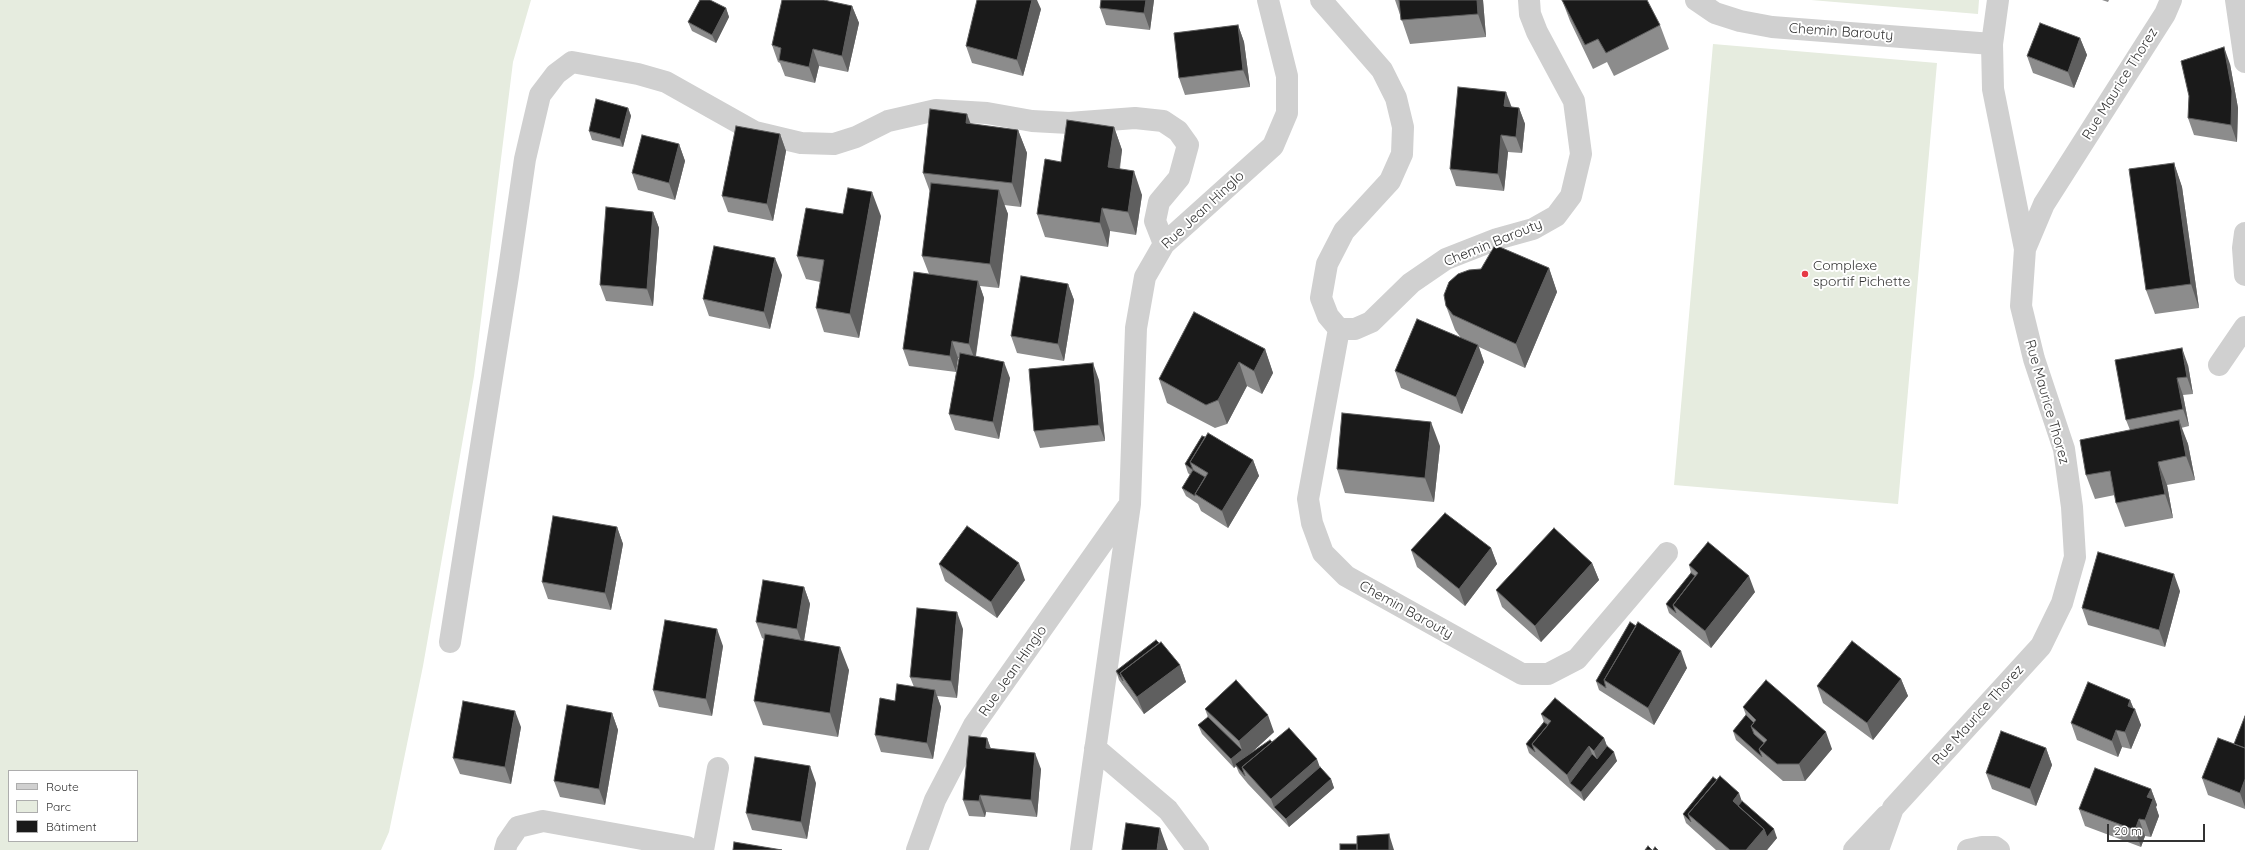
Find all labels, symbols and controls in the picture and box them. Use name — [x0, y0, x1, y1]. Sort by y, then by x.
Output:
street label: Chemin Barouty — [1788, 20, 1894, 44]
street label: Rue Maurice Thorez — [2079, 25, 2161, 143]
street label: Rue Jean Hinglo — [1158, 167, 1248, 253]
street label: Chemin Barouty — [1441, 216, 1545, 270]
place label: Complexe sportif Pichette — [1813, 258, 1910, 290]
marker: Complexe sportif Pichette — [1800, 269, 1810, 279]
street label: Rue Maurice Thorez — [2021, 338, 2073, 466]
street label: Chemin Barouty — [1356, 577, 1456, 643]
street label: Rue Jean Hinglo — [976, 622, 1050, 720]
street label: Rue Maurice Thorez — [1929, 662, 2027, 768]
legend — [8, 770, 138, 842]
text: Route — [46, 779, 79, 794]
text: Parc — [46, 799, 71, 814]
scale bar — [2109, 816, 2207, 842]
text: Bâtiment — [46, 819, 96, 834]
text: 20 m — [2114, 823, 2142, 838]

